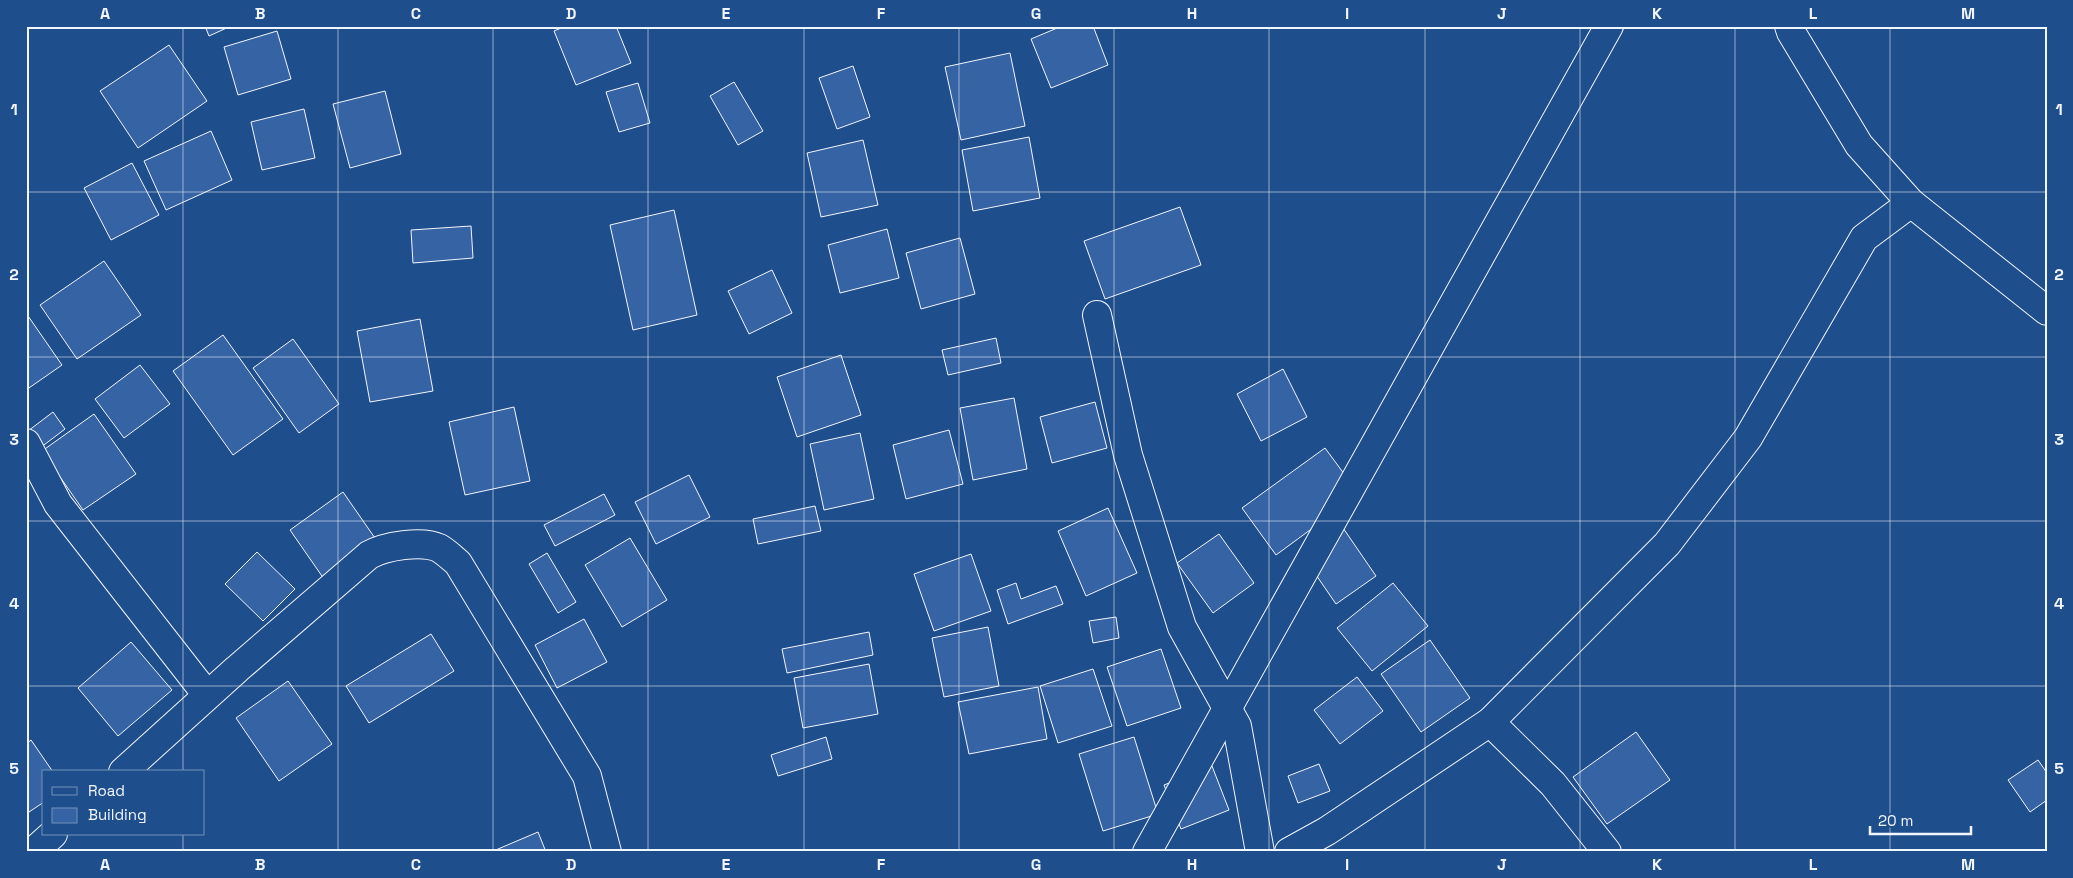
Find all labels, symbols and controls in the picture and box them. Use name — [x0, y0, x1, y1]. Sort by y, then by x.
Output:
text: A — [100, 3, 110, 24]
text: B — [255, 3, 265, 24]
text: C — [411, 3, 421, 24]
text: D — [566, 3, 576, 24]
text: E — [722, 3, 731, 24]
text: F — [877, 3, 886, 24]
text: G — [1031, 3, 1041, 24]
text: H — [1187, 3, 1197, 24]
text: I — [1345, 3, 1349, 24]
text: J — [1497, 3, 1507, 24]
text: K — [1652, 3, 1662, 24]
text: L — [1809, 3, 1818, 24]
text: M — [1961, 3, 1975, 24]
text: 1 — [10, 99, 18, 120]
text: 1 — [2055, 99, 2063, 120]
text: 2 — [9, 264, 19, 285]
text: 2 — [2054, 264, 2064, 285]
text: 3 — [9, 429, 19, 450]
text: 3 — [2054, 429, 2064, 450]
text: 4 — [9, 593, 19, 614]
text: 4 — [2054, 593, 2064, 614]
text: 5 — [9, 758, 19, 779]
text: 5 — [2054, 758, 2064, 779]
legend — [42, 770, 205, 836]
text: Road — [88, 781, 125, 800]
scale bar — [1870, 803, 1972, 835]
text: Building — [88, 805, 147, 824]
text: 20 m — [1878, 811, 1913, 830]
text: A — [100, 854, 110, 875]
text: B — [255, 854, 265, 875]
text: C — [411, 854, 421, 875]
text: D — [566, 854, 576, 875]
text: E — [722, 854, 731, 875]
text: F — [877, 854, 886, 875]
text: G — [1031, 854, 1041, 875]
text: H — [1187, 854, 1197, 875]
text: I — [1345, 854, 1349, 875]
text: J — [1497, 854, 1507, 875]
text: K — [1652, 854, 1662, 875]
text: L — [1809, 854, 1818, 875]
text: M — [1961, 854, 1975, 875]

